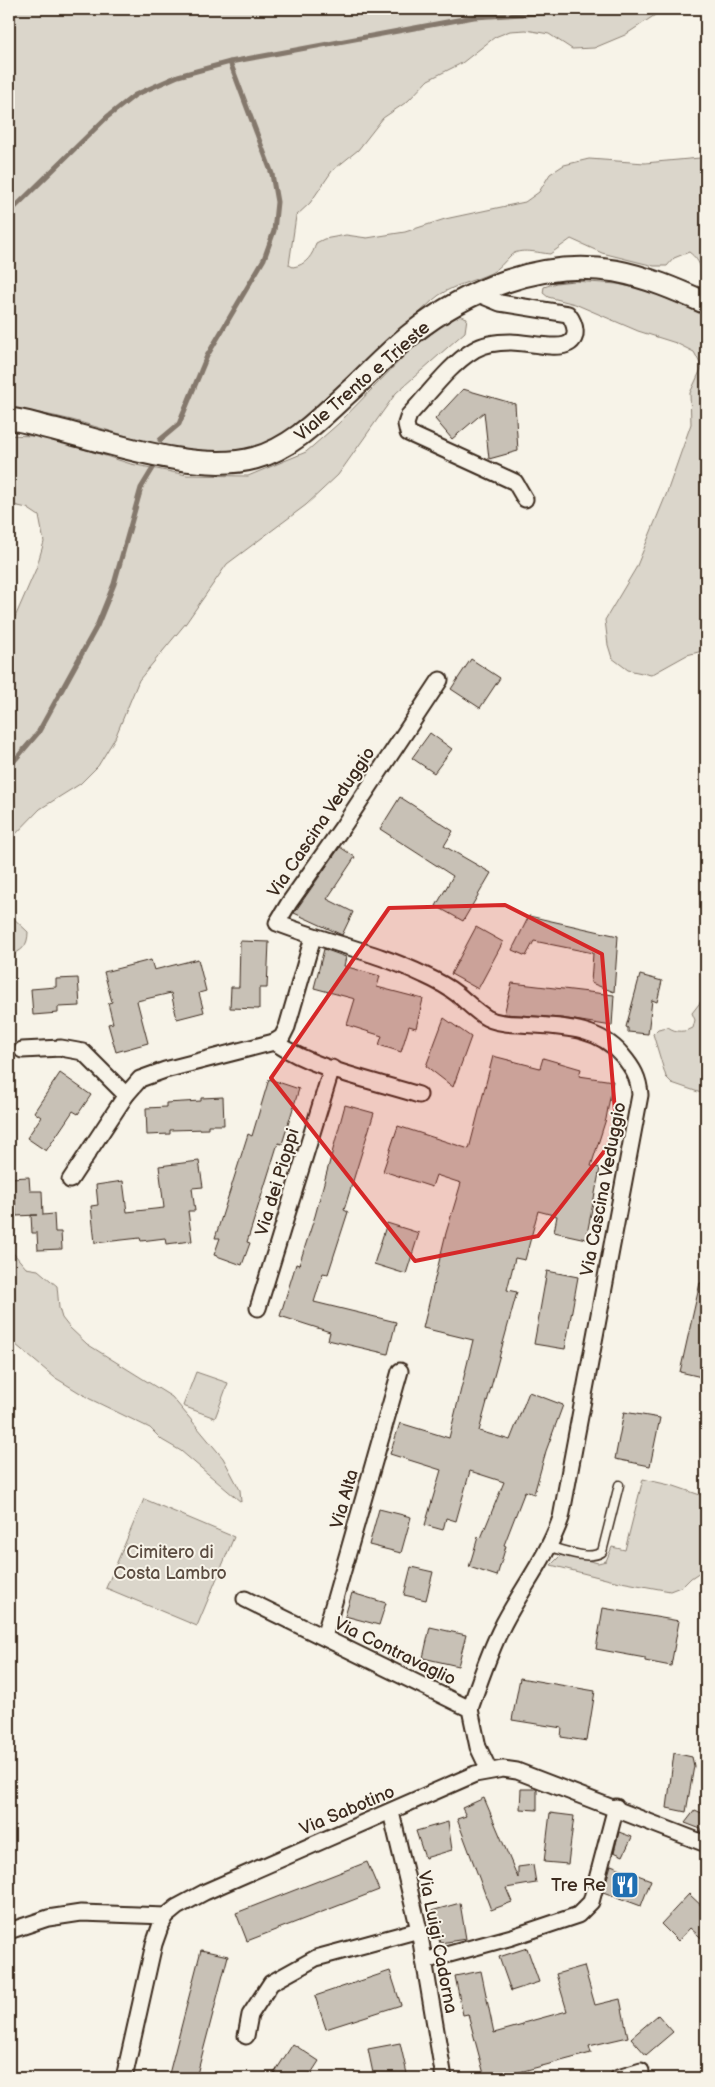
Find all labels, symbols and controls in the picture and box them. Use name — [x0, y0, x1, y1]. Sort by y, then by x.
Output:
street label: Viale Trento e Trieste — [290, 317, 434, 446]
street label: Via Cascina Veduggio — [263, 743, 380, 901]
street label: Via Cascina Veduggio — [576, 1100, 631, 1278]
street label: Via dei Pioppi — [251, 1126, 304, 1238]
street label: Via Alta — [326, 1467, 363, 1531]
park label: Cimitero di Costa Lambro — [113, 1542, 227, 1584]
street label: Via Contravaglio — [330, 1613, 459, 1690]
street label: Via Sabotino — [296, 1781, 398, 1840]
street label: Via Luigi Cadorna — [413, 1869, 462, 2015]
restaurant icon: Tre Re — [610, 1870, 640, 1900]
place label: Tre Re — [551, 1875, 606, 1896]

